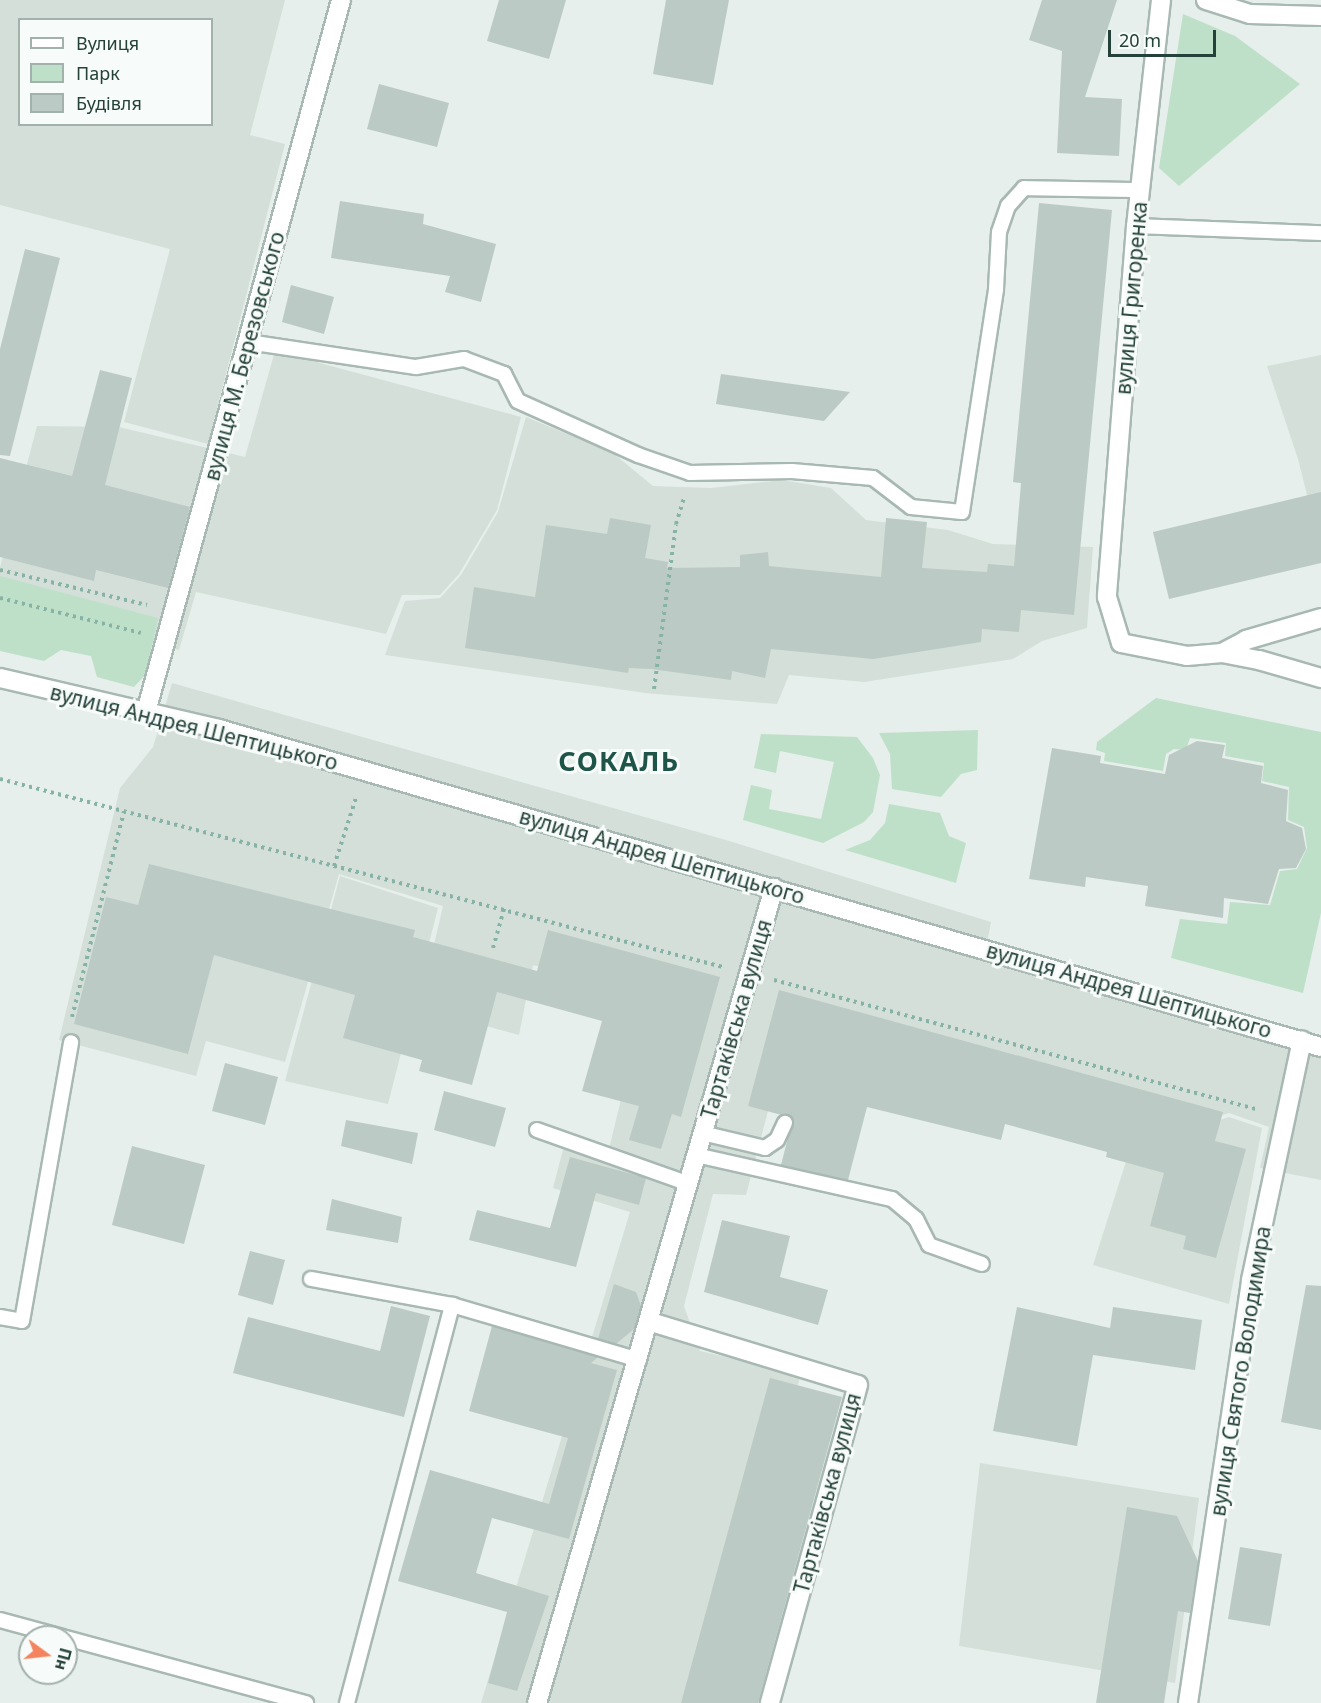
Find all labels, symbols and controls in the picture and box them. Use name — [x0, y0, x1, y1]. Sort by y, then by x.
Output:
legend — [18, 18, 213, 126]
scale bar — [1111, 18, 1219, 56]
text: 20 m — [1119, 28, 1161, 52]
text: Вулиця — [76, 31, 139, 55]
text: Парк — [76, 61, 120, 85]
text: Будівля — [76, 91, 142, 115]
street label: вулиця Григоренка — [1110, 200, 1152, 396]
street label: вулиця М. Березовського — [199, 229, 289, 483]
street label: вулиця Андрея Шептицького — [48, 679, 340, 775]
district label: СОКАЛЬ — [558, 745, 680, 777]
street label: вулиця Андрея Шептицького — [516, 803, 808, 909]
street label: Тартаківська вулиця — [695, 916, 777, 1122]
street label: вулиця Андрея Шептицького — [983, 937, 1275, 1043]
street label: вулиця Святого Володимира — [1205, 1224, 1275, 1518]
street label: Тартаківська вулиця — [788, 1390, 866, 1596]
north arrow — [18, 1625, 78, 1685]
text: Пн — [50, 1645, 77, 1673]

